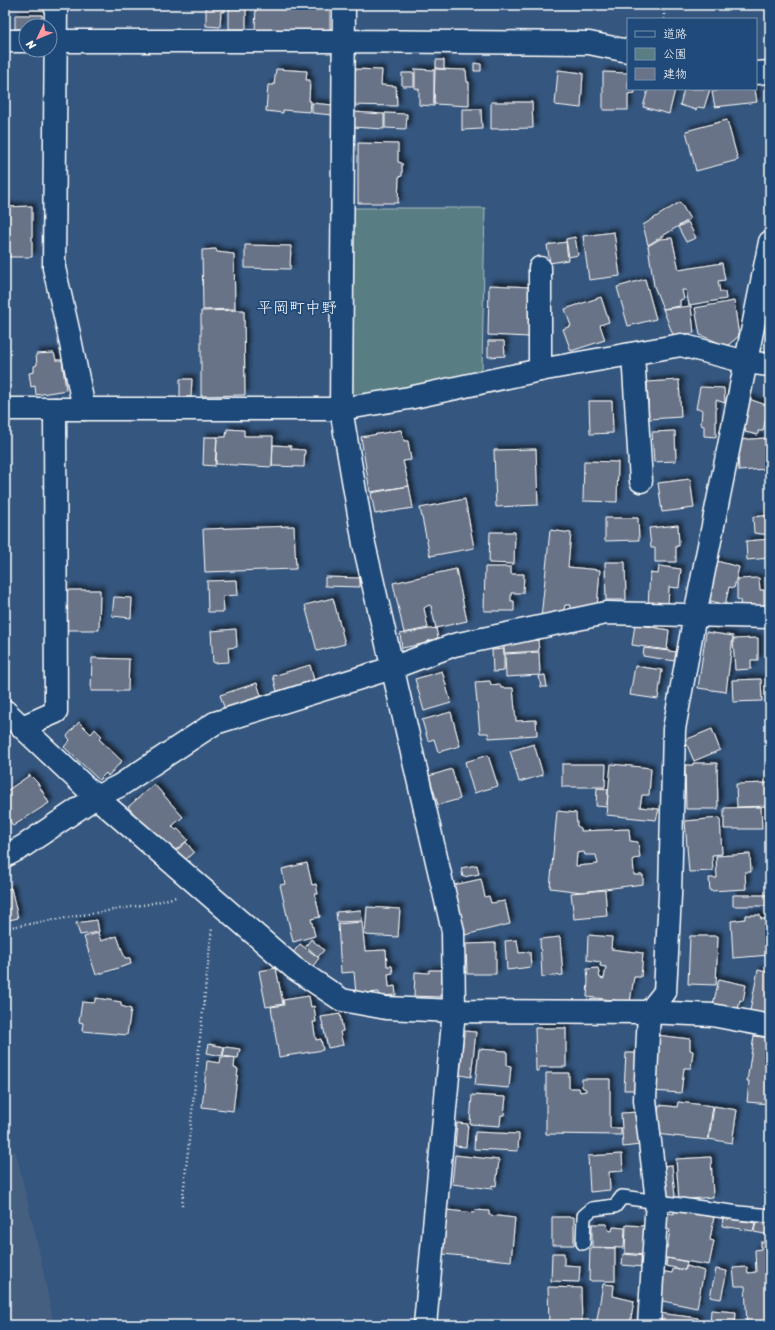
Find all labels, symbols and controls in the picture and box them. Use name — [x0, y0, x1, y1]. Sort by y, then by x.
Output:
north arrow — [18, 18, 58, 58]
legend — [627, 18, 757, 90]
text: 道路 — [663, 23, 687, 45]
text: N — [21, 35, 41, 55]
text: 公園 — [663, 43, 687, 65]
text: 建物 — [663, 63, 687, 85]
district label: 平岡町中野 — [257, 293, 337, 322]

